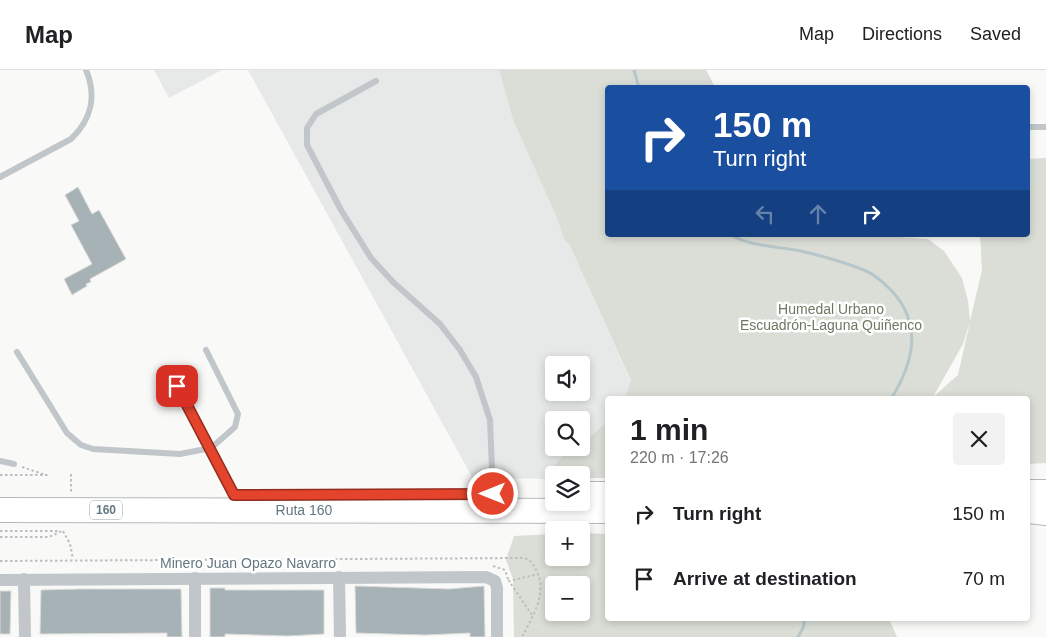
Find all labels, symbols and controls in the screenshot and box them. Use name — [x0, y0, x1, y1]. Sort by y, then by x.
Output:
text: Map — [25, 21, 73, 48]
text: Map — [799, 24, 834, 44]
text: Directions — [862, 24, 942, 44]
text: Saved — [970, 24, 1021, 44]
icon: right — [630, 105, 695, 170]
text: 150 m — [713, 105, 812, 144]
text: Turn right — [713, 146, 806, 171]
icon: left — [751, 200, 779, 228]
icon: ahead — [804, 200, 832, 228]
icon: right — [857, 200, 885, 228]
park label: Humedal Urbano Escuadrón-Laguna Quiñenco — [740, 301, 922, 333]
map controls — [545, 356, 590, 621]
button: sound — [545, 356, 590, 401]
pin — [156, 365, 198, 407]
icon: arrive — [163, 372, 191, 400]
button: search — [545, 411, 590, 456]
text: 1 min — [630, 413, 708, 446]
button: close — [953, 413, 1005, 465]
text: 220 m · 17:26 — [630, 449, 729, 466]
button: layers — [545, 466, 590, 511]
position arrow — [466, 467, 518, 519]
road number: 160 — [90, 500, 122, 520]
icon: right — [630, 500, 658, 528]
street label: Ruta 160 — [276, 502, 333, 518]
text: Turn right — [673, 503, 761, 524]
text: 150 m — [952, 503, 1005, 524]
button: + — [545, 521, 590, 566]
street label: Minero Juan Opazo Navarro — [160, 555, 336, 571]
icon: arrive — [630, 565, 658, 593]
text: Arrive at destination — [673, 568, 857, 589]
text: 70 m — [963, 568, 1005, 589]
button: − — [545, 576, 590, 621]

